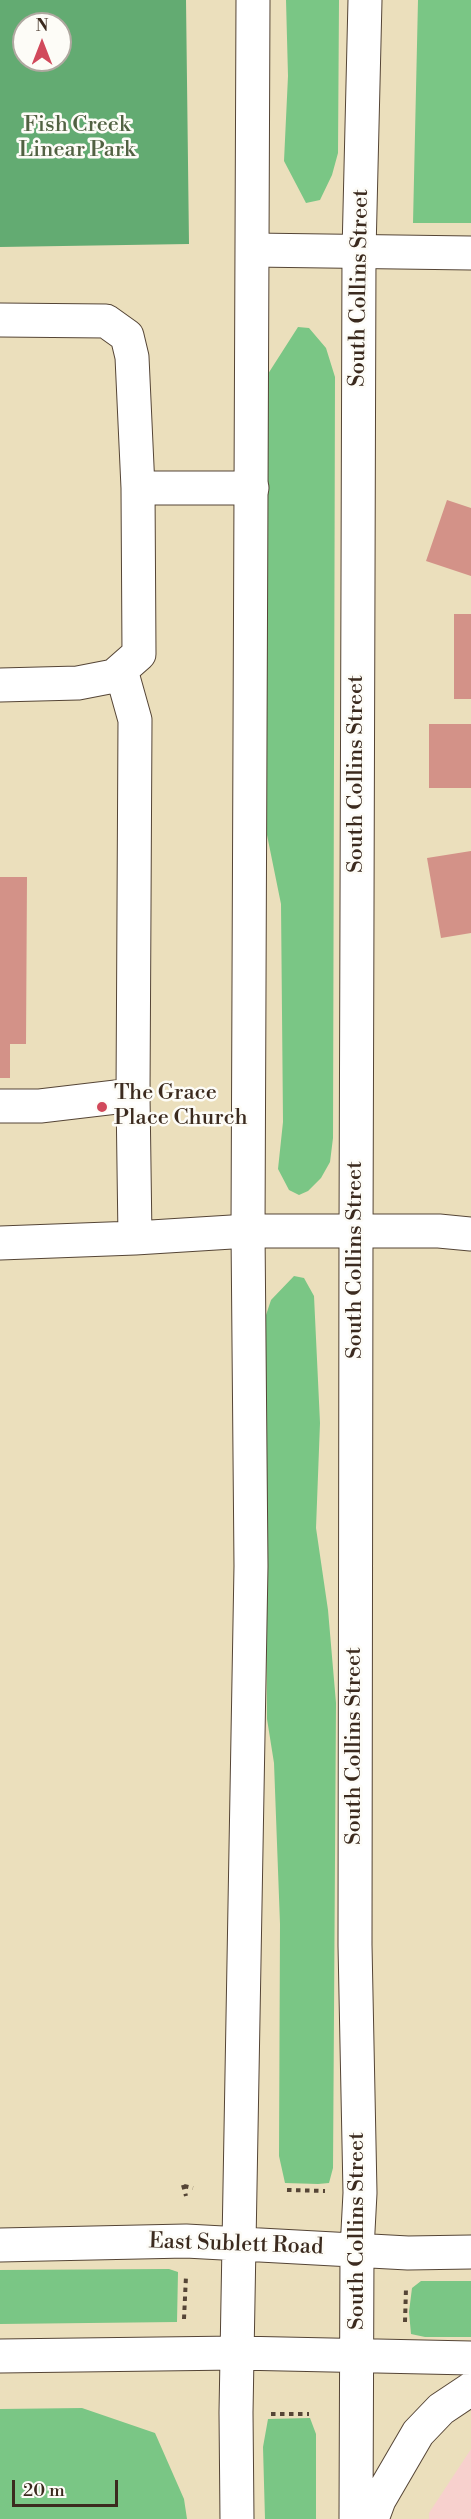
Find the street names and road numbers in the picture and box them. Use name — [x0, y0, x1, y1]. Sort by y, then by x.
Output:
street label: South Collins Street — [345, 189, 375, 387]
street label: South Collins Street — [344, 675, 370, 873]
street label: South Collins Street — [343, 1161, 369, 1359]
street label: South Collins Street — [342, 1647, 368, 1845]
street label: South Collins Street — [345, 2132, 371, 2330]
street label: East Sublett Road — [148, 2229, 324, 2261]

